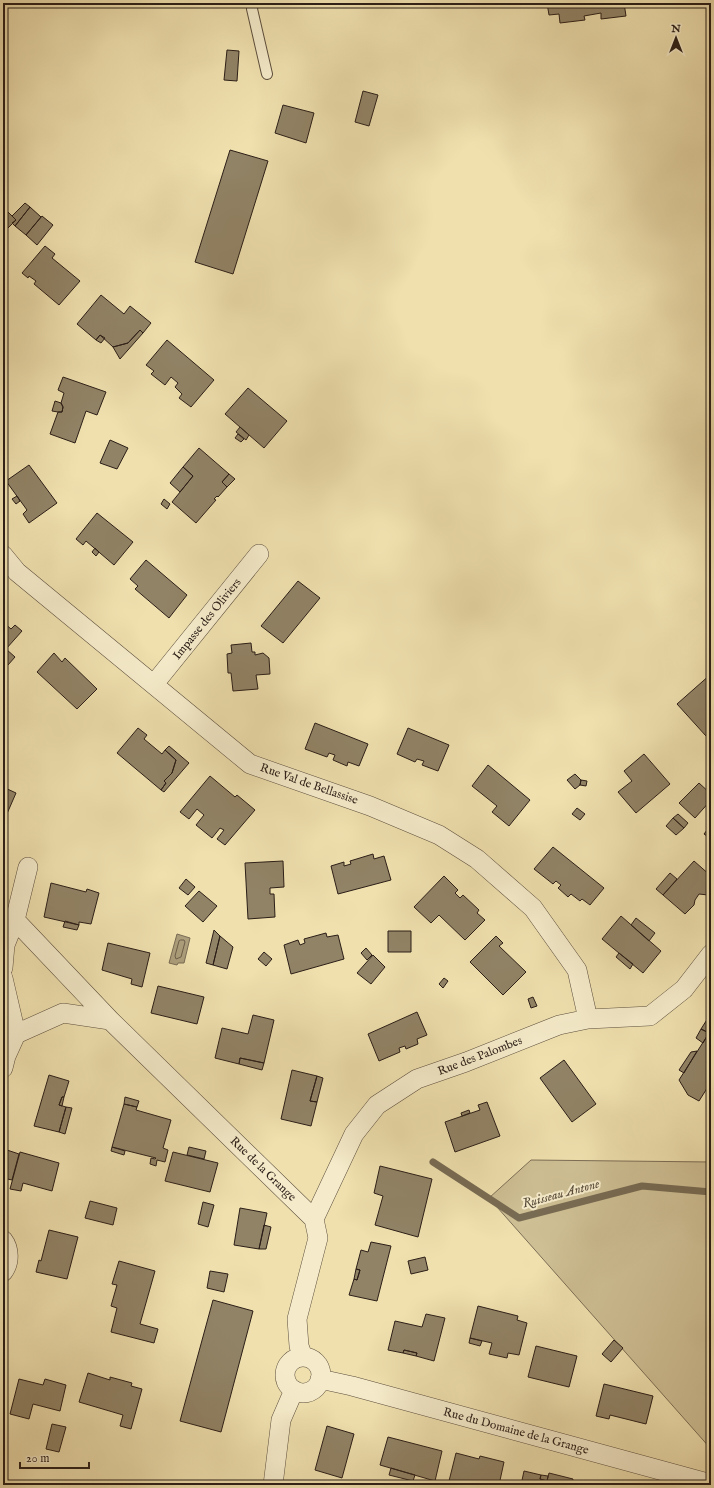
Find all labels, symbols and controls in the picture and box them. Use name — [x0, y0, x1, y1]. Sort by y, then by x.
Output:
north arrow — [656, 18, 696, 58]
text: N — [670, 22, 681, 36]
street label: Impasse des Oliviers — [170, 575, 245, 663]
street label: Rue Val de Bellassise — [258, 760, 360, 808]
street label: Rue des Palombes — [436, 1033, 524, 1079]
street label: Rue de la Grange — [227, 1134, 300, 1205]
water label: Ruisseau Antone — [521, 1175, 602, 1212]
street label: Rue du Domaine de la Grange — [442, 1404, 591, 1458]
scale bar — [20, 1444, 89, 1470]
text: 20 m — [26, 1451, 49, 1466]

